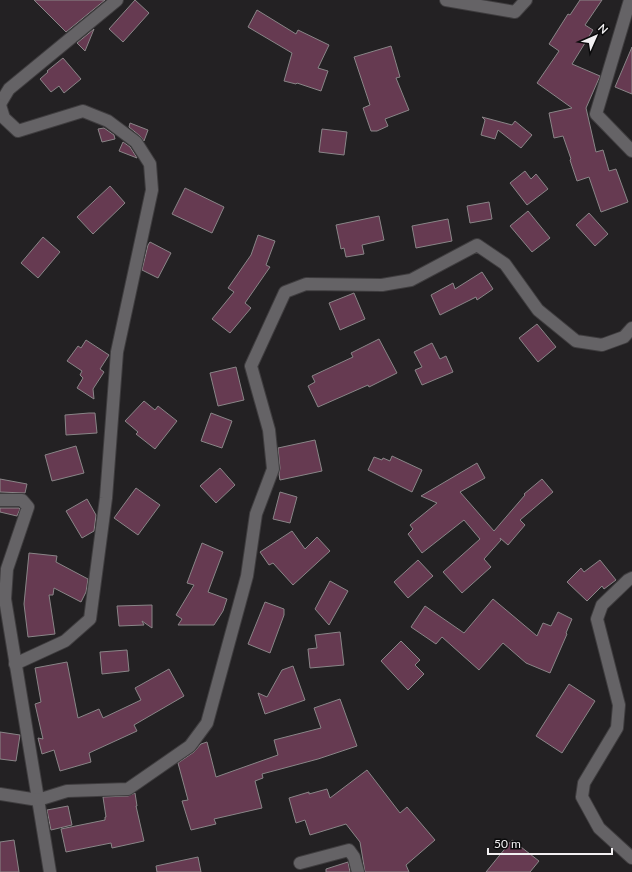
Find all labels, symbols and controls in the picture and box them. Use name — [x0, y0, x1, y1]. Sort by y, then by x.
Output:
north arrow — [576, 16, 616, 56]
text: N — [596, 21, 611, 36]
scale bar — [488, 830, 612, 856]
text: 50 m — [494, 836, 521, 851]

